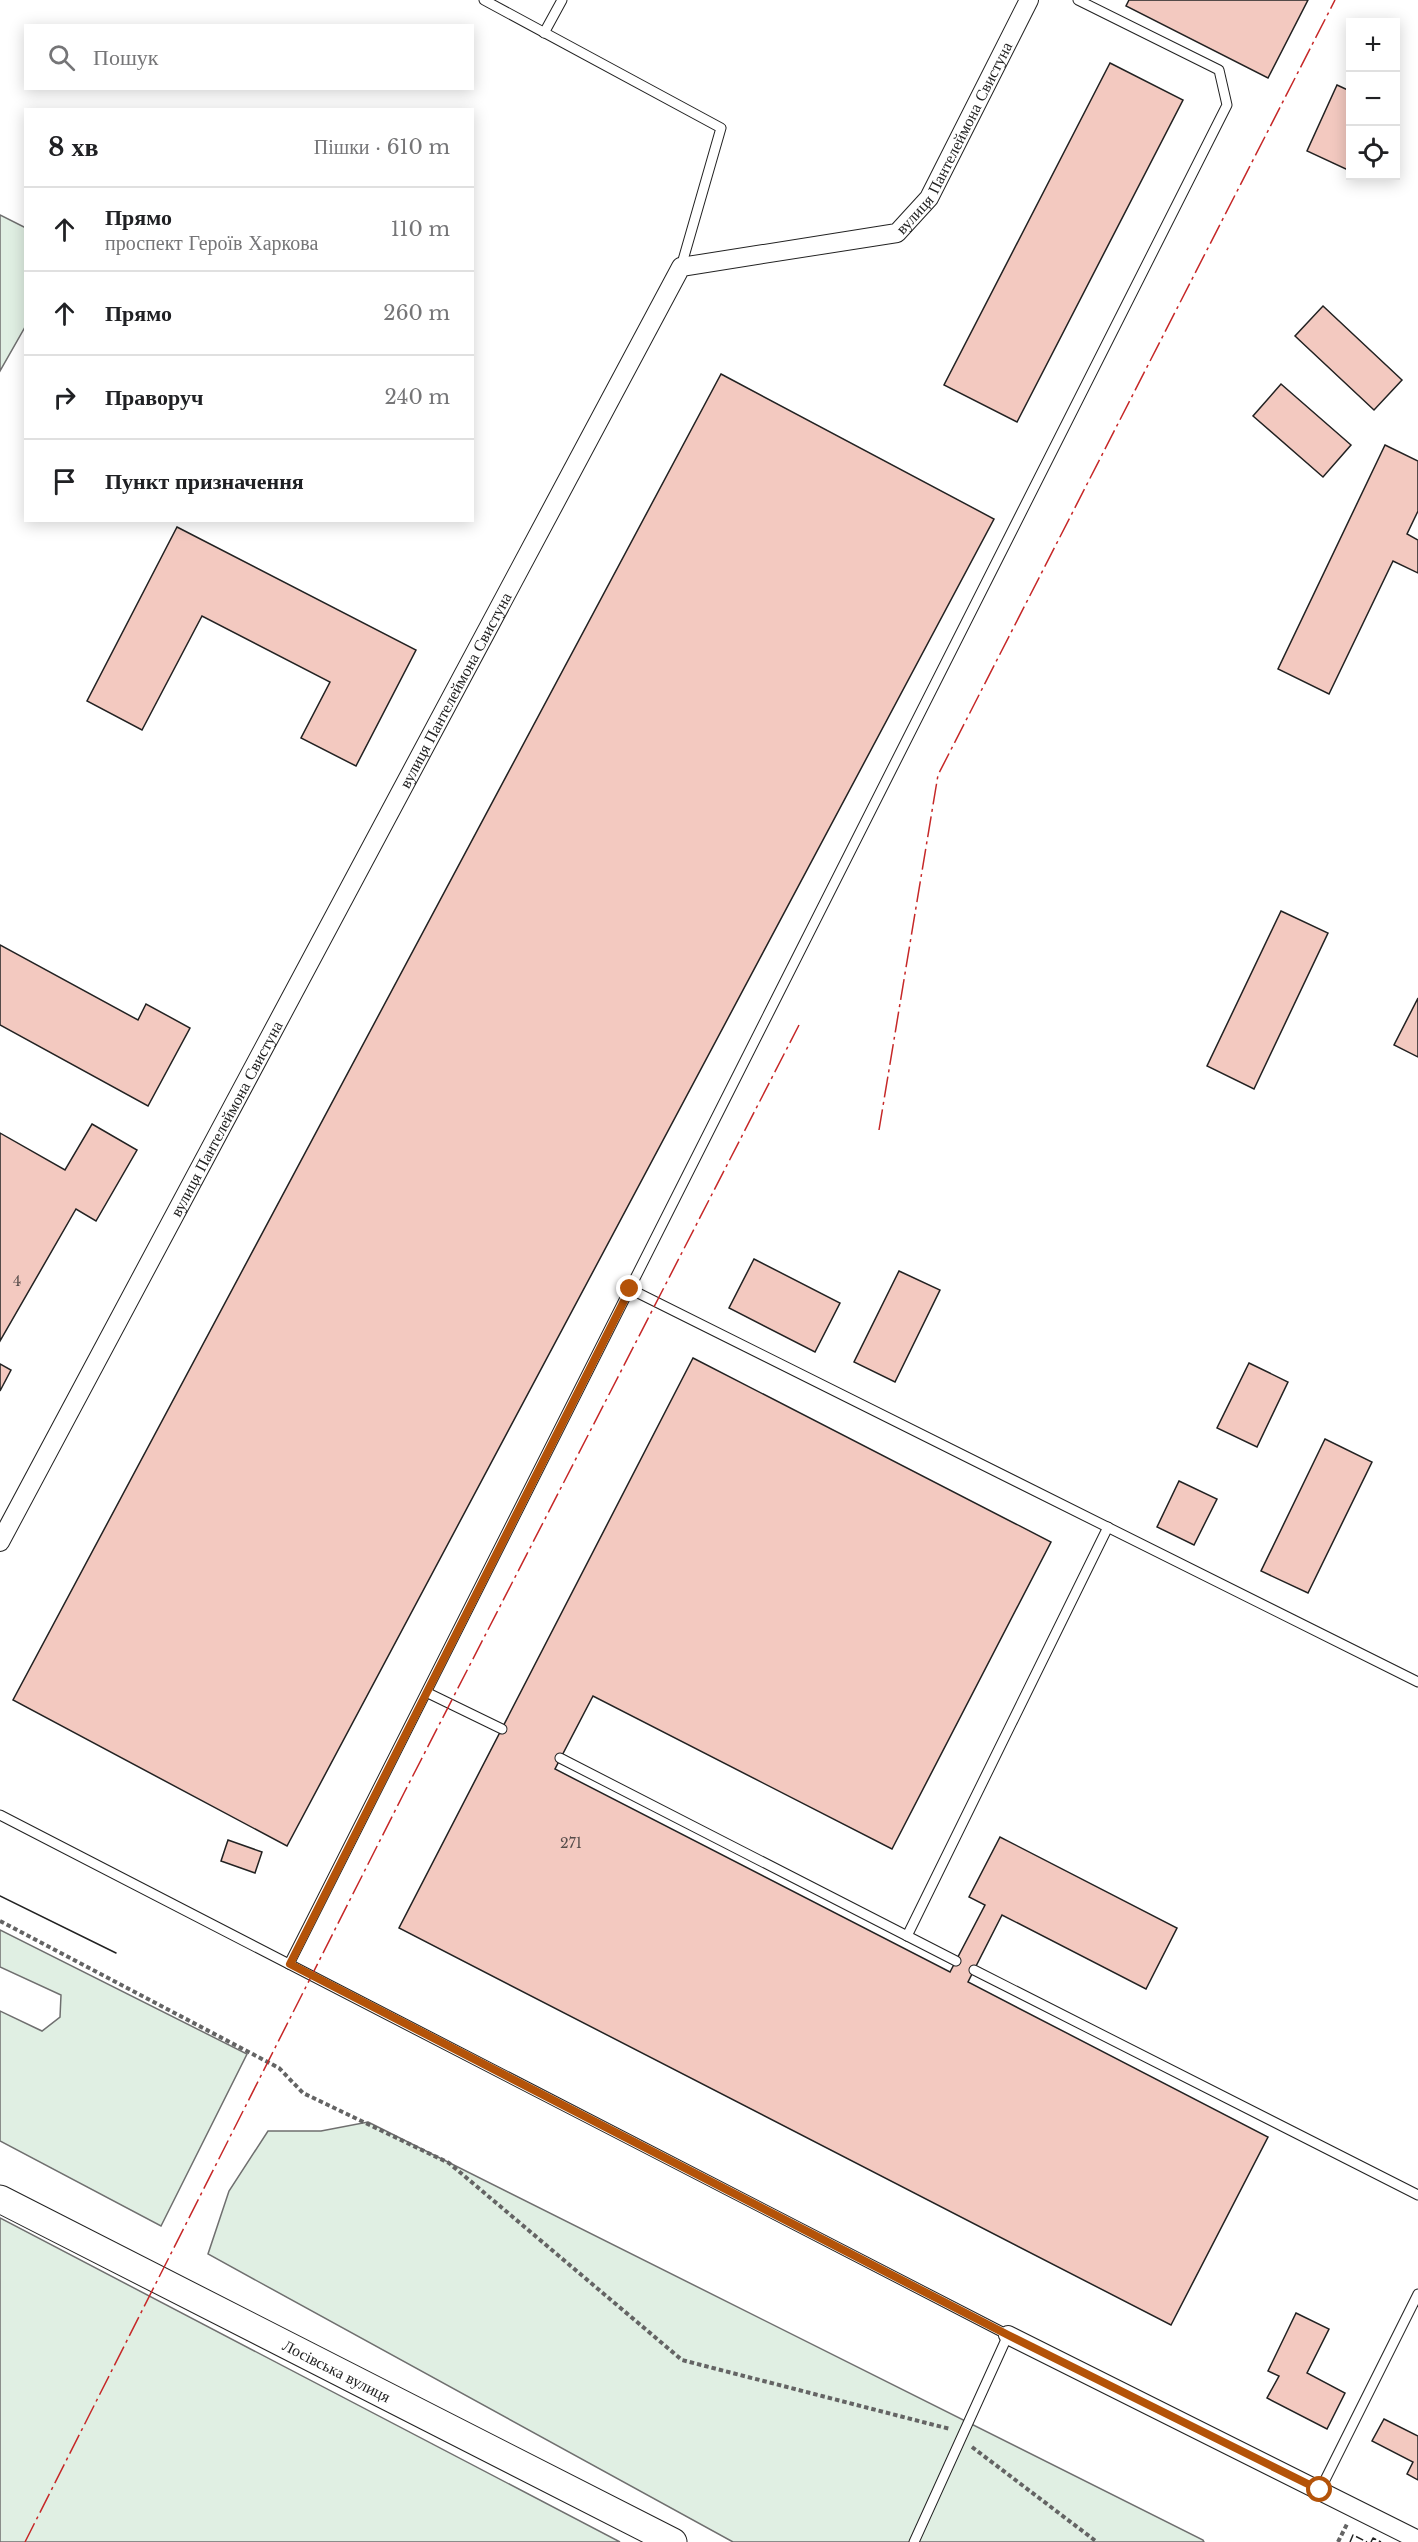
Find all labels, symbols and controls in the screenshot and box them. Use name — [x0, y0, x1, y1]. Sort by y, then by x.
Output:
map controls — [1346, 18, 1400, 180]
button: + — [1346, 18, 1400, 72]
search box — [24, 24, 474, 90]
street label: вулиця Пантелеймона Свистуна — [891, 38, 1016, 238]
icon: search — [45, 41, 78, 74]
text: Пошук — [93, 44, 159, 71]
button: − — [1346, 72, 1400, 126]
button: locate — [1346, 126, 1400, 180]
text: 8 хв — [48, 131, 98, 163]
text: Пішки · 610 m — [314, 135, 450, 159]
text: Прямо — [105, 204, 172, 231]
icon: ahead — [48, 213, 81, 246]
text: 110 m — [391, 217, 450, 241]
text: проспект Героїв Харкова — [105, 231, 318, 255]
icon: ahead — [48, 297, 81, 330]
text: Прямо — [105, 300, 172, 327]
text: 260 m — [383, 301, 450, 325]
icon: right — [48, 381, 81, 414]
text: Праворуч — [105, 384, 203, 411]
text: 240 m — [385, 385, 450, 409]
icon: arrive — [48, 465, 81, 498]
text: Пункт призначення — [105, 468, 304, 495]
street label: вулиця Пантелеймона Свистуна — [395, 589, 516, 791]
street label: вулиця Пантелеймона Свистуна — [166, 1017, 287, 1220]
house number: 4 — [13, 1272, 21, 1290]
route end — [616, 1275, 642, 1301]
house number: 271 — [560, 1834, 582, 1852]
street label: Лосівська вулиця — [280, 2335, 395, 2407]
route start — [1306, 2476, 1332, 2502]

